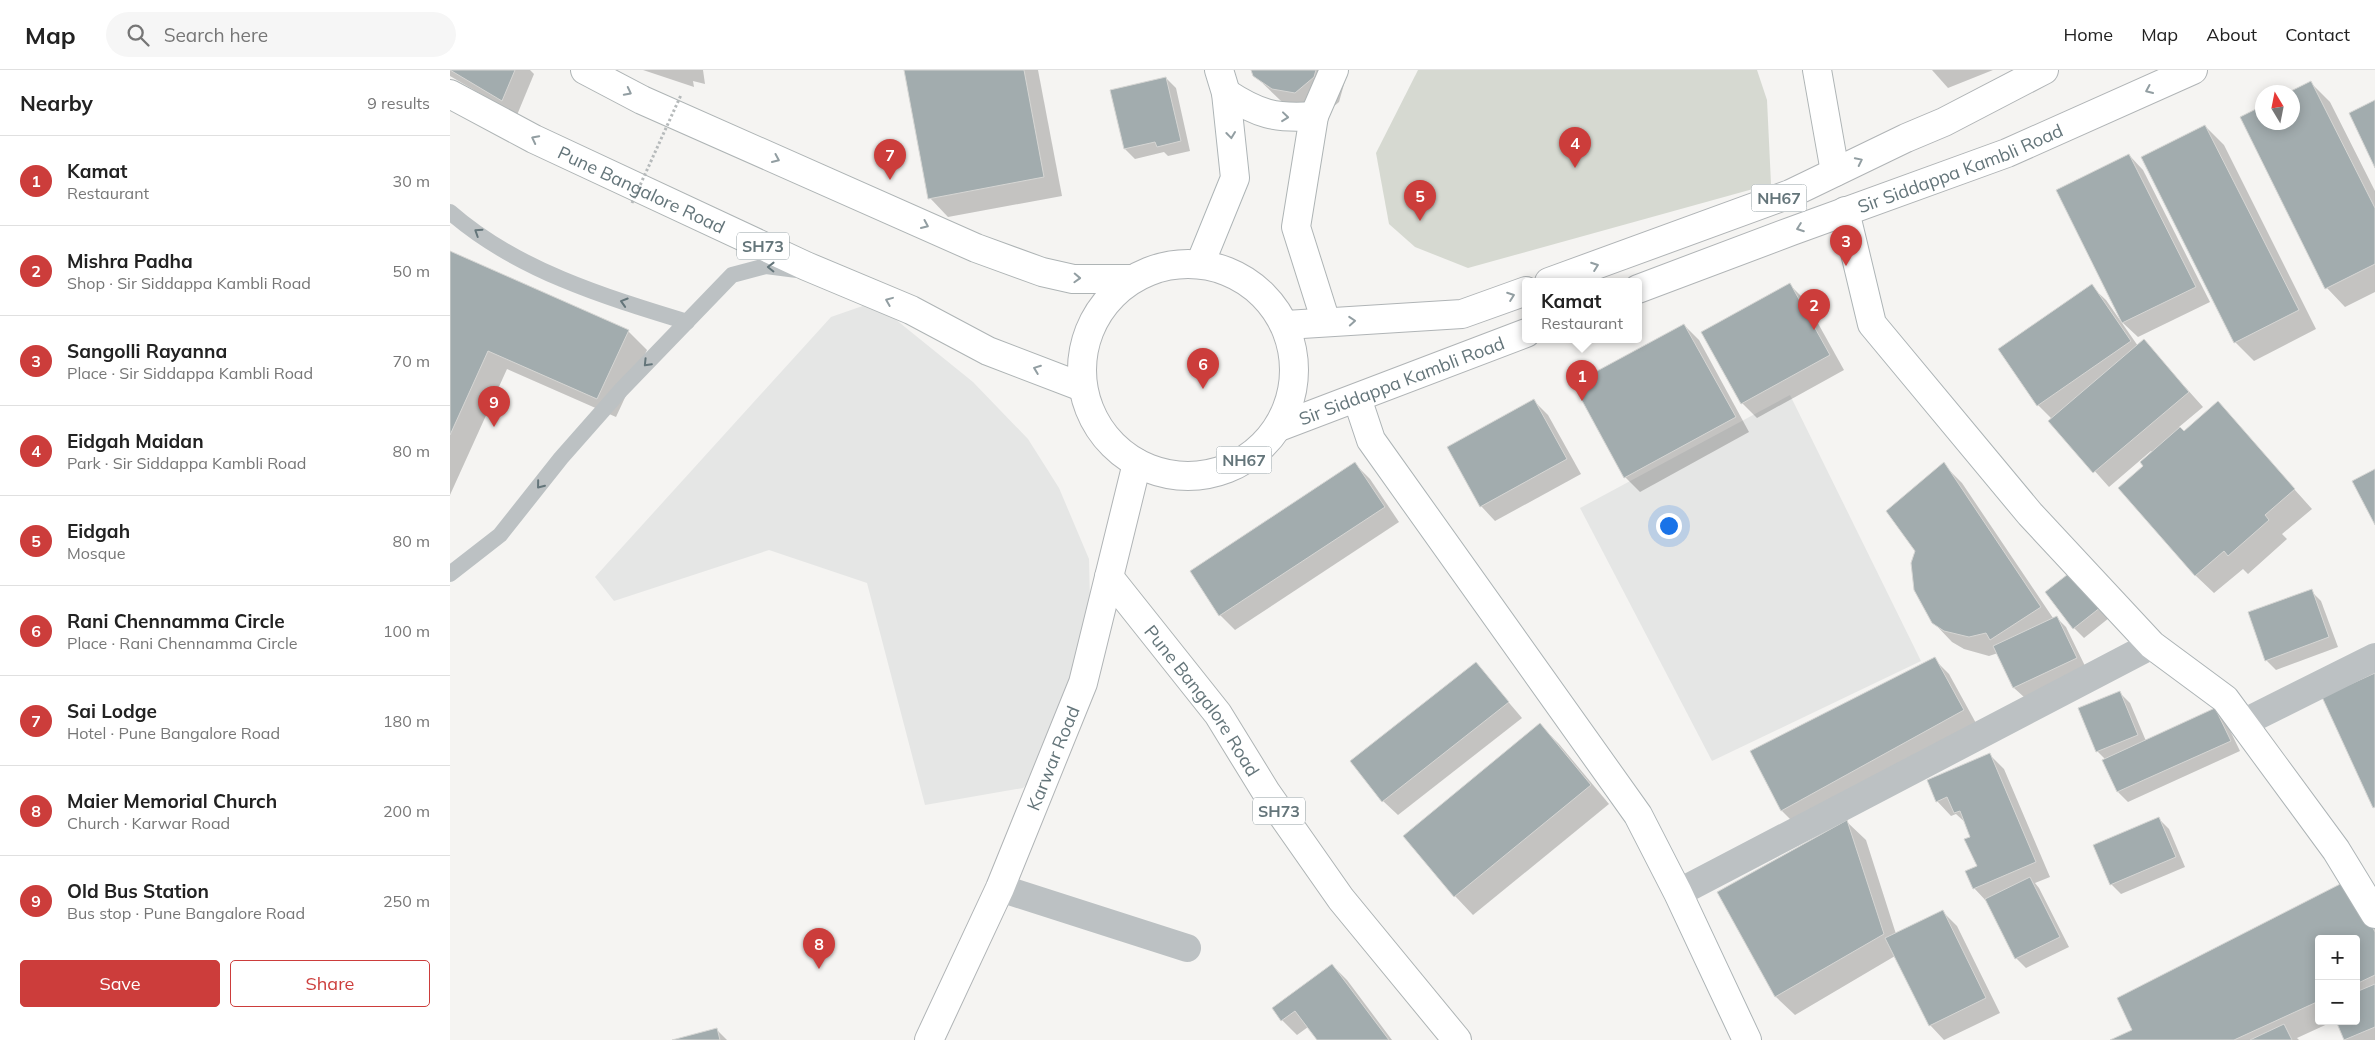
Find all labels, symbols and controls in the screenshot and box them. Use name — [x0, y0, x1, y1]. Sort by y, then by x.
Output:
search box — [106, 12, 456, 57]
text: Map — [25, 20, 76, 50]
icon: search — [124, 21, 152, 49]
text: Search here — [164, 23, 268, 47]
text: Home — [2063, 23, 2113, 46]
text: Map — [2141, 23, 2178, 46]
text: About — [2206, 23, 2257, 46]
text: Contact — [2285, 23, 2350, 46]
one-way arrow — [2145, 83, 2154, 94]
north arrow — [2255, 85, 2300, 130]
one-way arrow — [623, 86, 632, 96]
text: Nearby — [20, 90, 93, 116]
text: 9 results — [367, 93, 430, 113]
one-way arrow — [1281, 111, 1289, 122]
street label: Sir Siddappa Kambli Road — [1854, 118, 2066, 218]
pin: 4 — [1559, 127, 1591, 168]
one-way arrow — [1225, 131, 1236, 139]
one-way arrow — [531, 135, 540, 145]
pin: 7 — [874, 139, 906, 180]
street label: Pune Bangalore Road — [554, 140, 729, 238]
one-way arrow — [771, 152, 780, 163]
one-way arrow — [1854, 156, 1863, 167]
text: Kamat — [67, 159, 128, 183]
text: 1 — [31, 171, 41, 191]
text: 30 m — [393, 171, 430, 191]
pin: 5 — [1404, 180, 1436, 221]
text: Restaurant — [67, 183, 149, 203]
road number: NH67 — [1752, 185, 1806, 212]
one-way arrow — [920, 218, 929, 229]
one-way arrow — [1796, 222, 1804, 232]
pin: 3 — [1830, 225, 1862, 266]
one-way arrow — [474, 229, 484, 238]
road number: SH73 — [737, 232, 789, 260]
text: Mishra Padha — [67, 249, 193, 273]
text: 2 — [31, 261, 41, 281]
text: 50 m — [393, 261, 430, 281]
one-way arrow — [766, 262, 774, 273]
one-way arrow — [1590, 262, 1598, 272]
text: Shop · Sir Siddappa Kambli Road — [67, 273, 311, 293]
one-way arrow — [1073, 273, 1081, 284]
popup — [1522, 278, 1642, 343]
text: Kamat — [1541, 289, 1601, 313]
pin: 2 — [1798, 289, 1830, 330]
one-way arrow — [1506, 292, 1515, 302]
one-way arrow — [885, 297, 894, 307]
one-way arrow — [620, 298, 628, 308]
text: Restaurant — [1541, 313, 1623, 333]
one-way arrow — [1348, 315, 1356, 326]
street label: Sir Siddappa Kambli Road — [1295, 331, 1507, 430]
text: Sangolli Rayanna — [67, 339, 227, 363]
pin: 6 — [1187, 348, 1219, 389]
text: 3 — [31, 351, 41, 371]
text: 70 m — [393, 351, 430, 371]
one-way arrow — [644, 358, 653, 367]
pin: 1 — [1566, 360, 1598, 401]
text: Place · Sir Siddappa Kambli Road — [67, 363, 313, 383]
one-way arrow — [1033, 365, 1041, 375]
pin: 9 — [478, 386, 510, 427]
text: Eidgah Maidan — [67, 429, 204, 453]
text: 4 — [31, 441, 41, 461]
text: 80 m — [393, 441, 430, 461]
road number: NH67 — [1216, 446, 1272, 474]
text: Park · Sir Siddappa Kambli Road — [67, 453, 306, 473]
one-way arrow — [536, 480, 545, 489]
your location — [1656, 513, 1682, 539]
text: Eidgah — [67, 519, 130, 543]
text: 5 — [31, 531, 41, 551]
text: 80 m — [393, 531, 430, 551]
text: Mosque — [67, 543, 125, 563]
text: Rani Chennamma Circle — [67, 609, 285, 633]
street label: Pune Bangalore Road — [1140, 620, 1265, 780]
text: 6 — [31, 621, 41, 641]
text: 100 m — [383, 621, 430, 641]
text: Place · Rani Chennamma Circle — [67, 633, 297, 653]
text: Sai Lodge — [67, 699, 157, 723]
street label: Karwar Road — [1021, 702, 1084, 814]
text: 7 — [31, 711, 41, 731]
text: 180 m — [383, 711, 430, 731]
text: Hotel · Pune Bangalore Road — [67, 723, 280, 743]
text: Maier Memorial Church — [67, 789, 277, 813]
road number: SH73 — [1253, 798, 1305, 824]
text: 8 — [31, 801, 41, 821]
text: 200 m — [383, 801, 430, 821]
text: Church · Karwar Road — [67, 813, 230, 833]
text: Old Bus Station — [67, 879, 209, 903]
text: 9 — [31, 891, 41, 911]
text: 250 m — [383, 891, 430, 911]
text: Bus stop · Pune Bangalore Road — [67, 903, 305, 923]
pin: 8 — [803, 928, 835, 969]
map controls — [2315, 935, 2360, 1025]
button: + — [2315, 935, 2360, 980]
button: Save — [20, 960, 220, 1007]
button: Share — [230, 960, 430, 1007]
button: − — [2315, 980, 2360, 1025]

